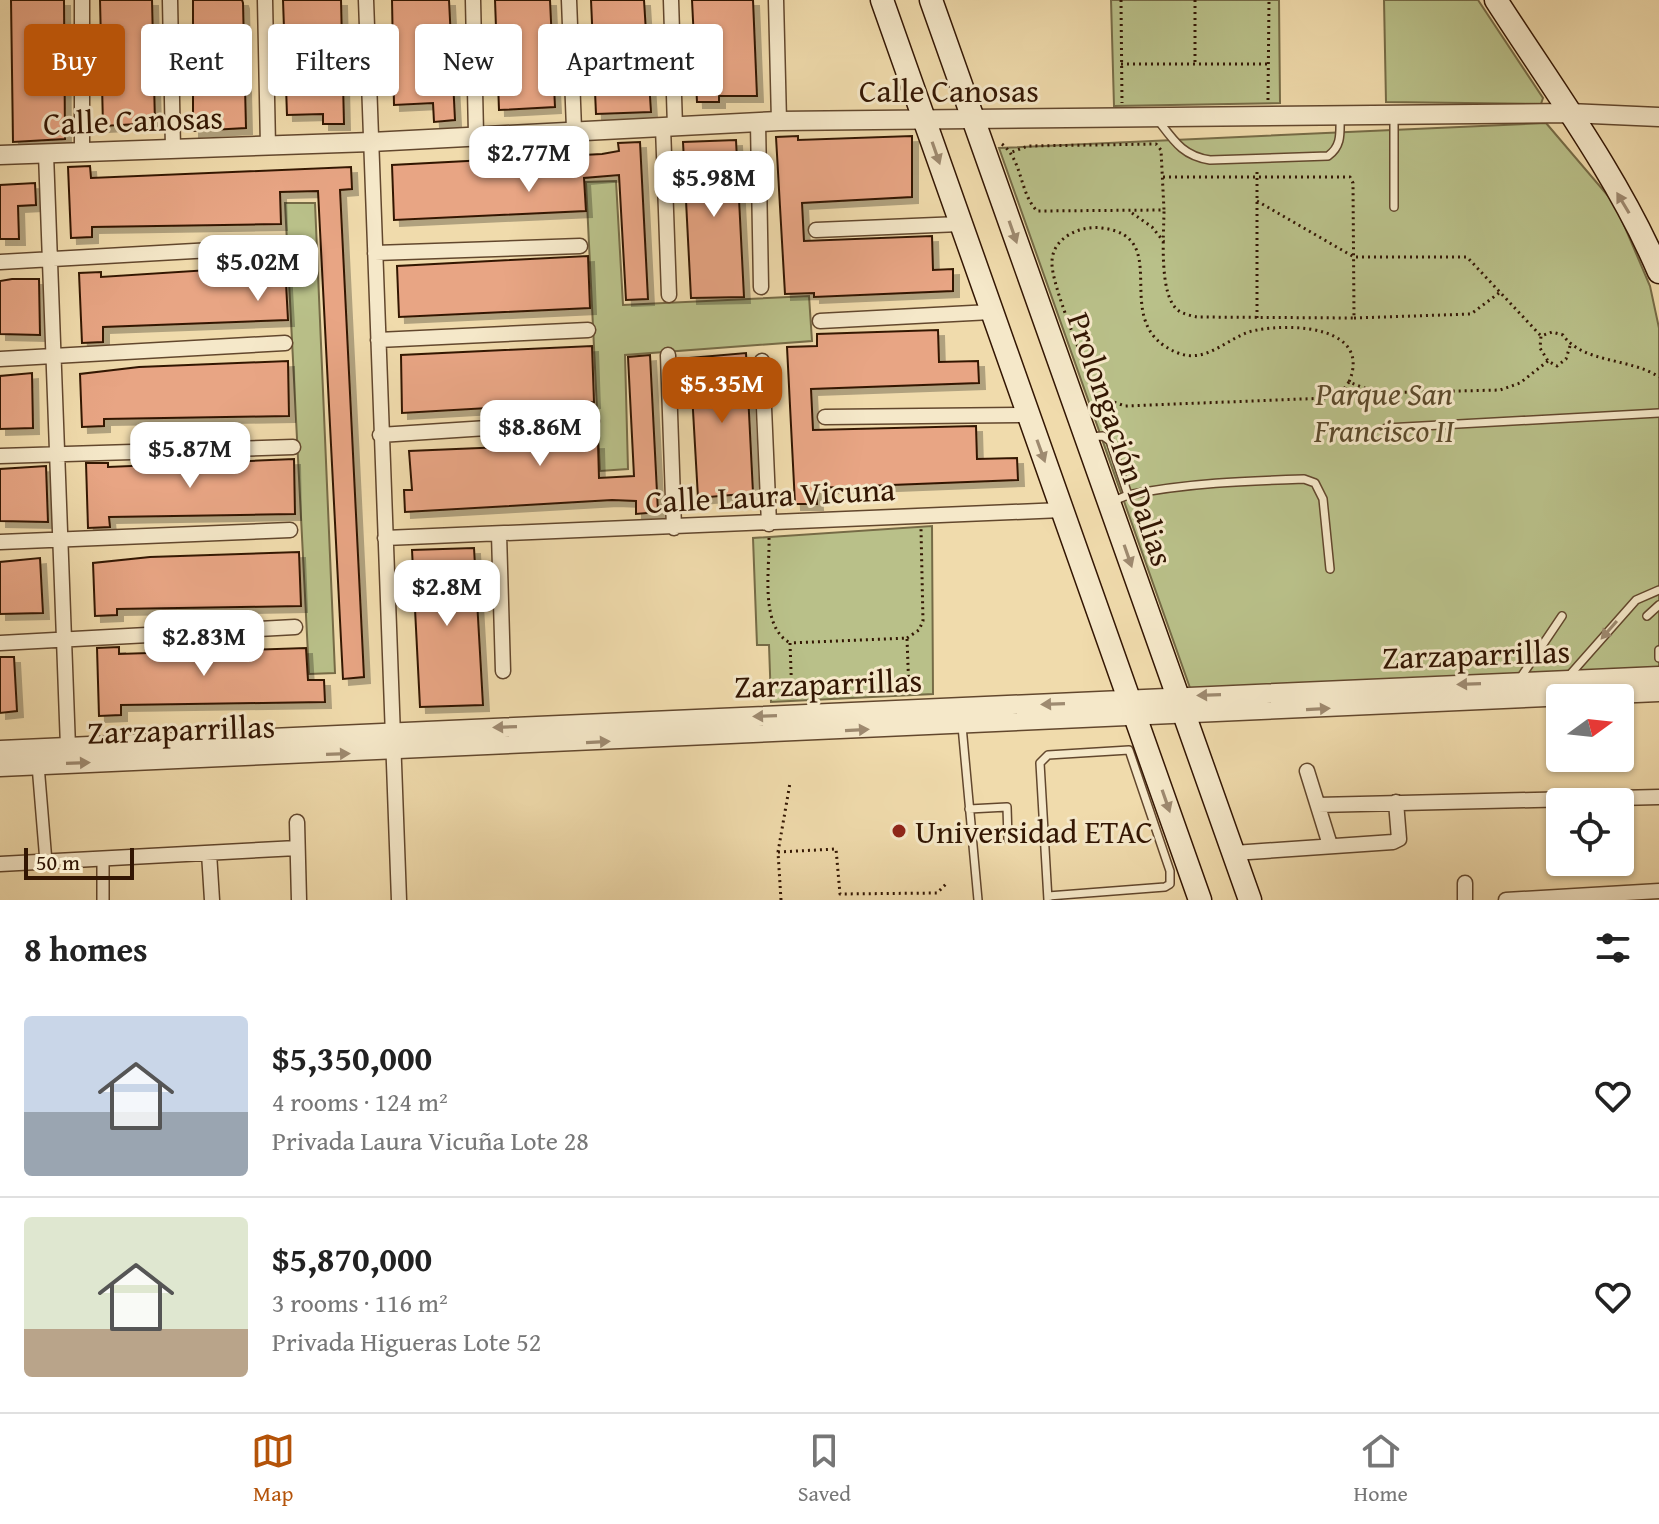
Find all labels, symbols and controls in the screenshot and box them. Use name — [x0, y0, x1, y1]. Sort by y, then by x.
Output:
chip: Buy — [24, 24, 125, 96]
chip: Rent — [141, 24, 252, 96]
chip: Filters — [268, 24, 399, 96]
chip: New — [415, 24, 522, 96]
chip: Apartment — [538, 24, 723, 96]
street label: Calle Canosas — [859, 67, 1039, 114]
street label: Calle Canosas — [42, 93, 224, 147]
pin: $2.77M — [464, 126, 594, 194]
text: $2.77M — [487, 132, 571, 171]
one-way arrow — [930, 141, 942, 165]
pin: $5.98M — [649, 151, 779, 219]
text: $5.98M — [672, 157, 756, 196]
one-way arrow — [1616, 192, 1630, 214]
one-way arrow — [1008, 220, 1020, 244]
pin: $5.02M — [193, 235, 323, 303]
text: $5.02M — [216, 241, 300, 280]
street label: Prolongación Dalias — [1056, 306, 1186, 572]
pin: $5.35M — [657, 357, 787, 425]
text: $5.35M — [680, 363, 764, 402]
park label: Parque San Francisco II — [1313, 370, 1455, 454]
pin: $8.86M — [475, 400, 605, 468]
text: $8.86M — [498, 406, 582, 445]
pin: $5.87M — [125, 422, 255, 490]
text: $5.87M — [148, 428, 232, 467]
one-way arrow — [1035, 439, 1048, 463]
street label: Calle Laura Vicuna — [644, 465, 896, 525]
one-way arrow — [1122, 544, 1134, 568]
pin: $2.8M — [391, 560, 503, 628]
text: $2.8M — [412, 566, 482, 605]
pin: $2.83M — [139, 610, 269, 678]
text: $2.83M — [162, 616, 246, 655]
one-way arrow — [1600, 621, 1618, 640]
street label: Zarzaparrillas — [1381, 627, 1571, 681]
street label: Zarzaparrillas — [733, 656, 923, 710]
one-way arrow — [1456, 677, 1481, 690]
north arrow — [1546, 684, 1634, 772]
map controls — [1546, 684, 1634, 876]
one-way arrow — [1196, 688, 1221, 701]
one-way arrow — [1040, 697, 1065, 710]
street label: Zarzaparrillas — [86, 702, 276, 756]
one-way arrow — [1306, 703, 1331, 716]
one-way arrow — [752, 710, 777, 723]
one-way arrow — [492, 721, 517, 734]
one-way arrow — [845, 724, 870, 737]
one-way arrow — [585, 736, 611, 749]
one-way arrow — [326, 747, 351, 760]
one-way arrow — [66, 757, 91, 770]
button: locate — [1546, 788, 1634, 876]
one-way arrow — [1160, 789, 1173, 813]
place label: Universidad ETAC — [915, 808, 1153, 855]
marker: Universidad ETAC — [890, 822, 908, 840]
scale bar — [24, 844, 134, 880]
text: 50 m — [36, 846, 80, 878]
text: 8 homes — [24, 924, 148, 973]
icon: filters — [1591, 926, 1635, 970]
text: $5,350,000 — [272, 1033, 432, 1082]
icon: home — [88, 1048, 184, 1144]
icon: heart — [1591, 1074, 1635, 1118]
text: 4 rooms · 124 m² — [272, 1082, 448, 1121]
text: Privada Laura Vicuña Lote 28 — [272, 1121, 589, 1160]
text: $5,870,000 — [272, 1234, 432, 1283]
icon: home — [88, 1249, 184, 1345]
icon: heart — [1591, 1275, 1635, 1319]
text: 3 rooms · 116 m² — [272, 1283, 448, 1322]
text: Privada Higueras Lote 52 — [272, 1322, 541, 1361]
tab: Map — [251, 1429, 295, 1509]
tab: Saved — [798, 1429, 851, 1509]
tab: Home — [1354, 1429, 1408, 1509]

